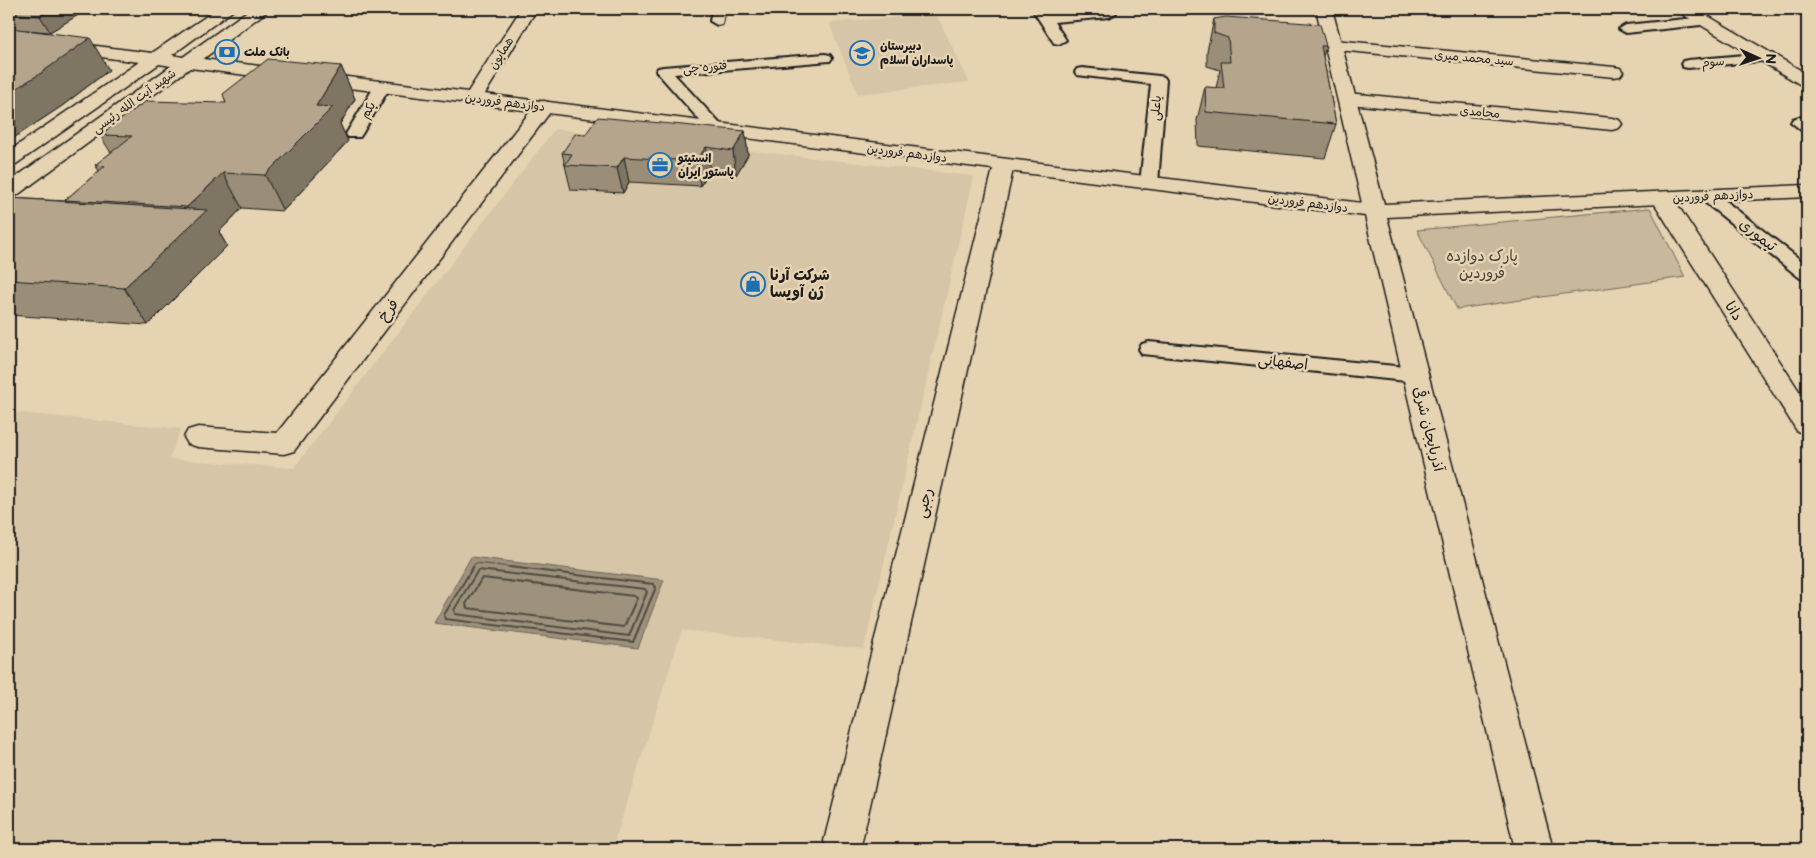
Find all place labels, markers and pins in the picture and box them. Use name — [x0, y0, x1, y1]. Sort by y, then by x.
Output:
bank icon: بانک ملت — [214, 39, 240, 65]
place label: دبیرستان پاسداران اسلام — [880, 39, 954, 69]
school or university icon: دبیرستان پاسداران اسلام — [849, 40, 875, 66]
place label: بانک ملت — [244, 45, 290, 60]
place label: انستیتو پاستور ایران — [677, 151, 734, 180]
office icon: انستیتو پاستور ایران — [647, 152, 673, 178]
place label: شرکت آرنا ژن آویسا — [770, 266, 829, 302]
shop icon: شرکت آرنا ژن آویسا — [740, 271, 766, 297]

